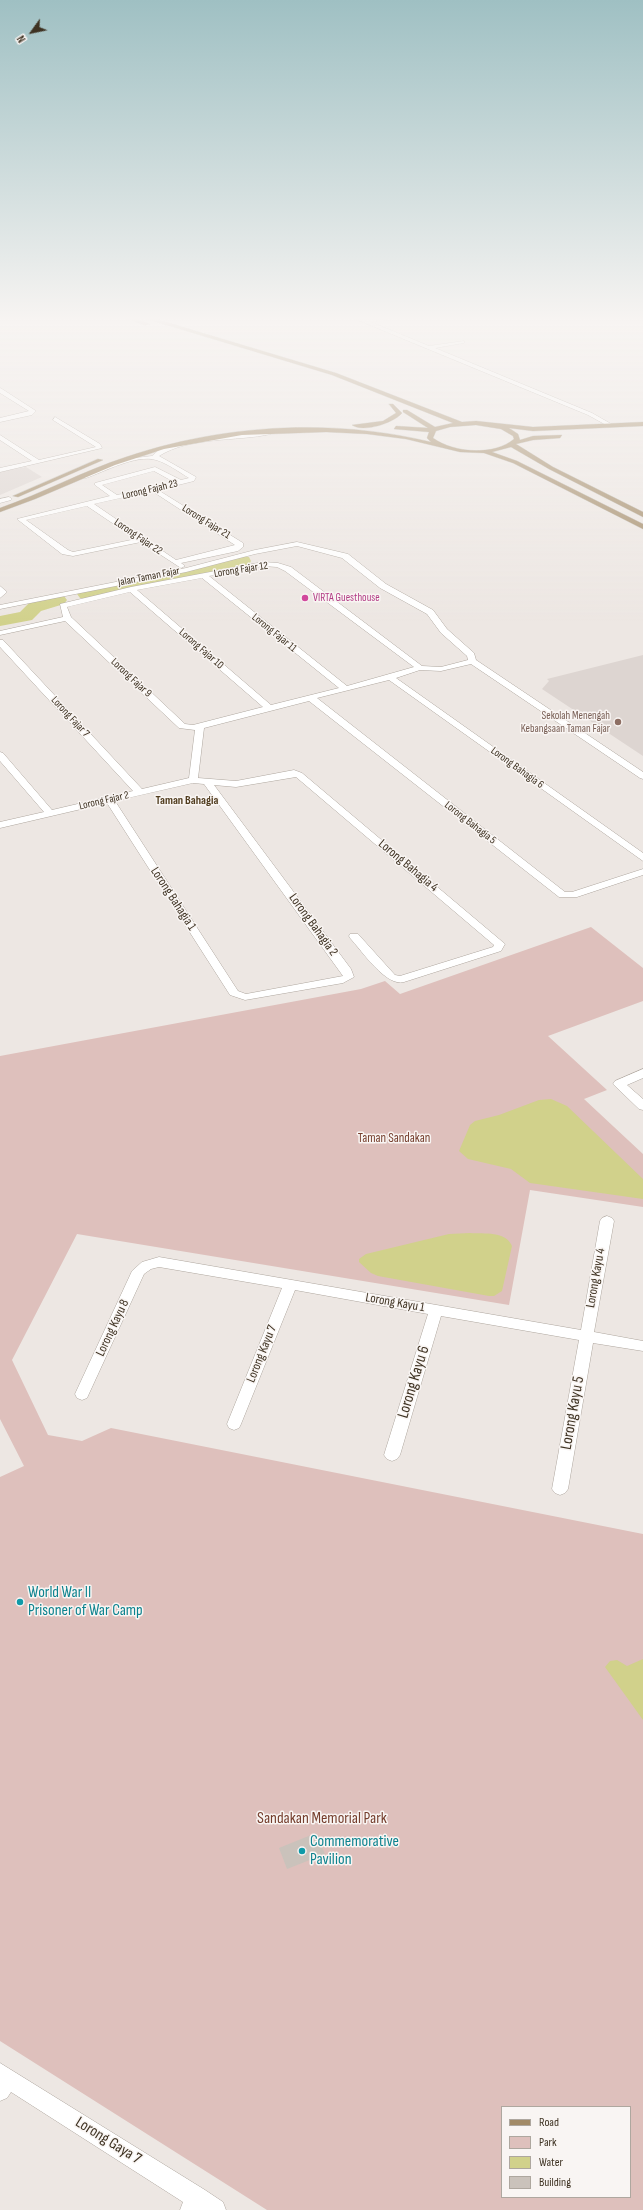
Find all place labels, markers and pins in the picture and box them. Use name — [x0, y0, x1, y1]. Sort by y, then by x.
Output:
place label: VIRTA Guesthouse — [313, 591, 380, 605]
marker: VIRTA Guesthouse — [300, 593, 310, 603]
place label: Sekolah Menengah Kebangsaan Taman Fajar — [521, 709, 610, 735]
marker: Sekolah Menengah Kebangsaan Taman Fajar — [613, 717, 623, 727]
place label: World War II Prisoner of War Camp — [28, 1583, 143, 1621]
marker: World War II Prisoner of War Camp — [15, 1597, 25, 1607]
place label: Commemorative Pavilion — [310, 1832, 399, 1870]
marker: Commemorative Pavilion — [297, 1846, 307, 1856]

